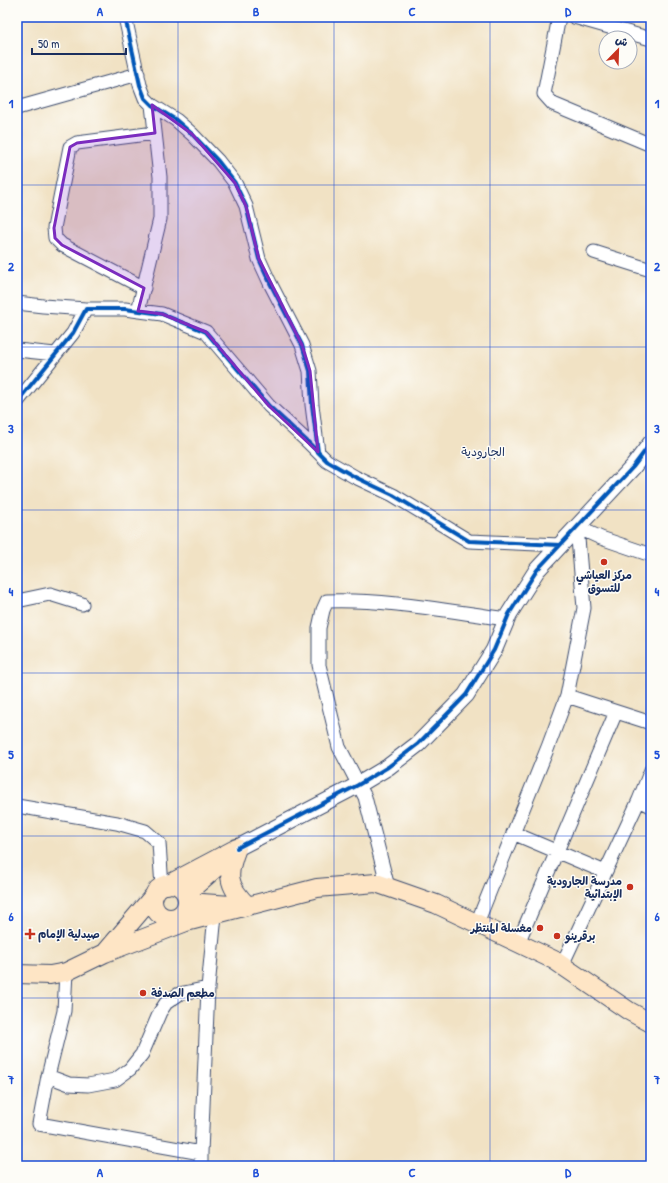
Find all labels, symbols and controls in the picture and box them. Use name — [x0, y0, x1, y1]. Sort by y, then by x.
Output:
text: A — [97, 2, 104, 20]
text: B — [253, 2, 260, 20]
text: C — [408, 2, 416, 20]
text: D — [565, 2, 572, 20]
scale bar — [32, 30, 126, 56]
north arrow — [598, 30, 638, 70]
text: ش — [614, 32, 630, 50]
text: 50 m — [38, 35, 59, 52]
text: 1 — [9, 94, 14, 112]
text: 1 — [655, 94, 660, 112]
text: 2 — [8, 257, 15, 275]
text: 2 — [654, 257, 661, 275]
text: 3 — [8, 419, 14, 437]
text: 3 — [654, 419, 660, 437]
district label: الجارودية — [461, 443, 505, 460]
marker: مركز العياشي للتسوق — [599, 557, 609, 567]
place label: مركز العياشي للتسوق — [576, 568, 632, 596]
text: 4 — [9, 582, 14, 600]
text: 4 — [655, 582, 660, 600]
text: 5 — [8, 745, 14, 763]
text: 5 — [654, 745, 660, 763]
place label: مدرسة الجارودية الإبتدائية — [547, 874, 622, 902]
marker: مدرسة الجارودية الإبتدائية — [625, 882, 635, 892]
text: 6 — [8, 907, 14, 925]
text: 6 — [654, 907, 660, 925]
place label: مغسلة المنتظر — [470, 921, 532, 935]
marker: مغسلة المنتظر — [535, 923, 545, 933]
place label: صيدلية الإمام — [38, 927, 100, 943]
marker: صيدلية الإمام — [25, 929, 35, 939]
place label: برقرينو — [564, 929, 595, 944]
marker: برقرينو — [552, 931, 562, 941]
place label: مطعم الصدفة — [151, 986, 215, 1002]
marker: مطعم الصدفة — [138, 988, 148, 998]
text: 7 — [7, 1070, 15, 1088]
text: 7 — [653, 1070, 661, 1088]
text: A — [97, 1163, 104, 1181]
text: B — [253, 1163, 260, 1181]
text: C — [408, 1163, 416, 1181]
text: D — [565, 1163, 572, 1181]

